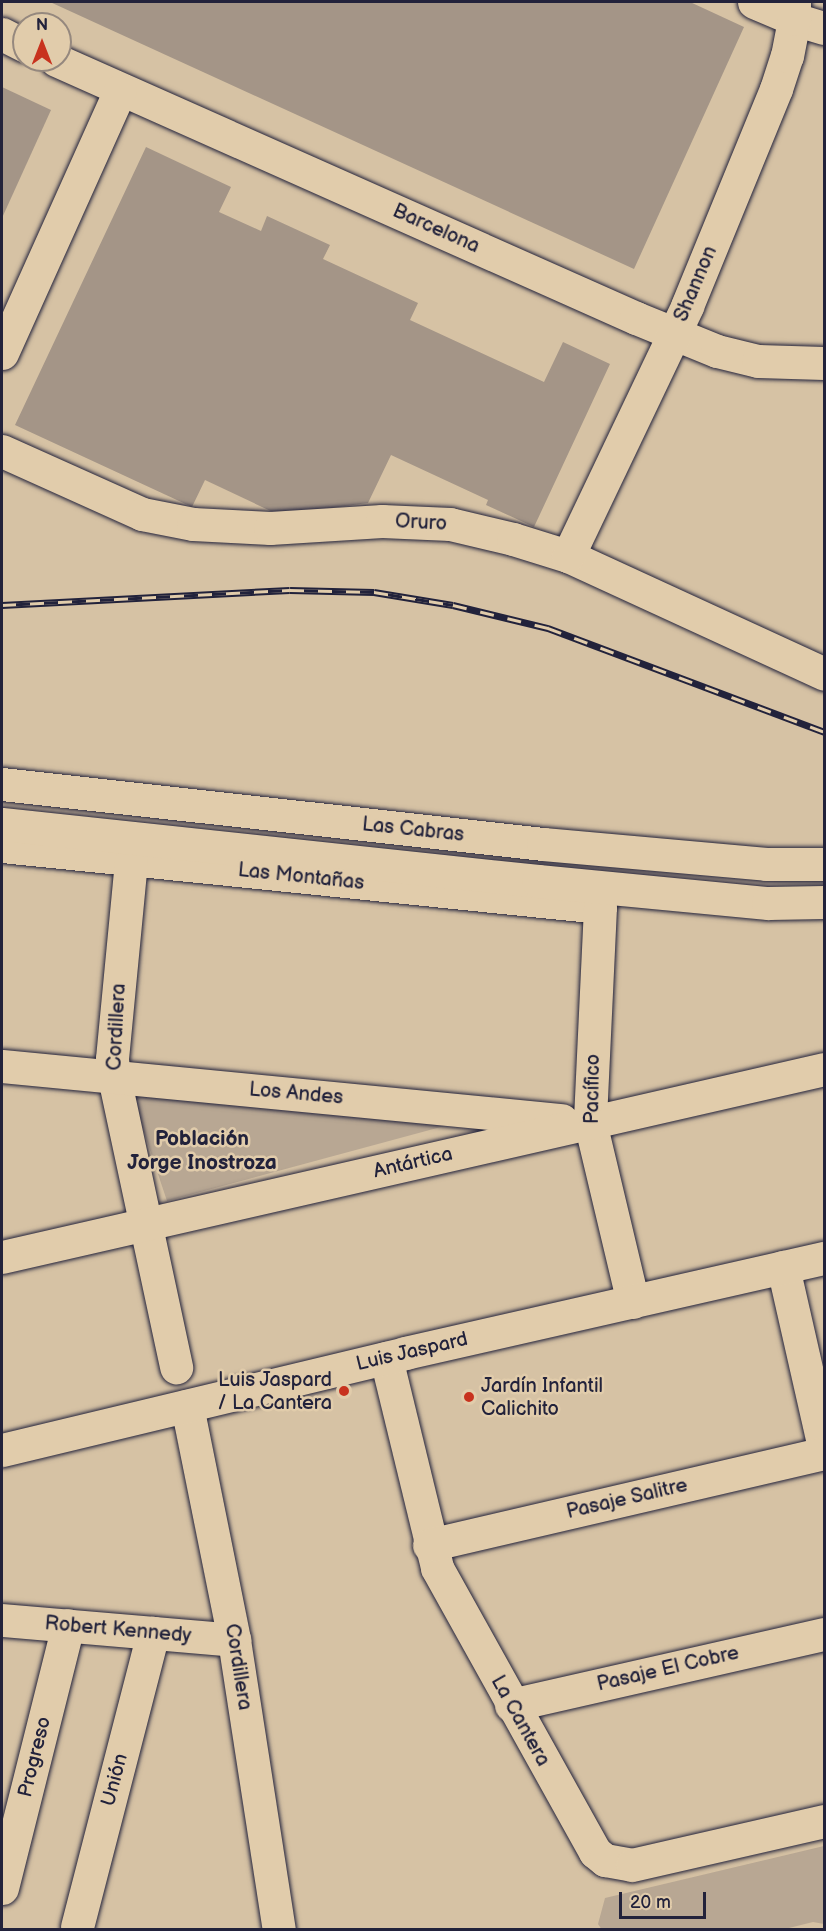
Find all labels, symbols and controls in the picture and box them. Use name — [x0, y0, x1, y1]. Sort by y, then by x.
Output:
north arrow — [12, 12, 72, 72]
text: N — [36, 16, 48, 35]
street label: Barcelona — [389, 199, 483, 259]
street label: Shannon — [669, 243, 723, 325]
street label: Oruro — [395, 510, 447, 536]
street label: Las Cabras — [361, 813, 465, 847]
street label: Las Montañas — [237, 858, 365, 896]
street label: Cordillera — [103, 983, 131, 1071]
street label: Pacífico — [580, 1054, 606, 1124]
street label: Los Andes — [248, 1078, 344, 1110]
district label: Población Jorge Inostroza — [127, 1126, 277, 1176]
street label: Antártica — [371, 1142, 455, 1184]
street label: Luis Jaspard — [353, 1327, 471, 1377]
place label: Luis Jaspard / La Cantera — [217, 1368, 332, 1415]
place label: Jardín Infantil Calichito — [481, 1374, 603, 1421]
marker: Luis Jaspard / La Cantera — [337, 1384, 351, 1398]
marker: Jardín Infantil Calichito — [462, 1390, 476, 1404]
street label: Pasaje Salitre — [564, 1473, 690, 1525]
street label: Robert Kennedy — [44, 1612, 192, 1648]
street label: Cordillera — [219, 1622, 257, 1712]
street label: Pasaje El Cobre — [595, 1641, 741, 1697]
street label: La Cantera — [485, 1671, 555, 1771]
street label: Progreso — [13, 1714, 57, 1800]
street label: Unión — [97, 1751, 133, 1809]
scale bar — [622, 1880, 709, 1918]
text: 20 m — [630, 1892, 671, 1913]

